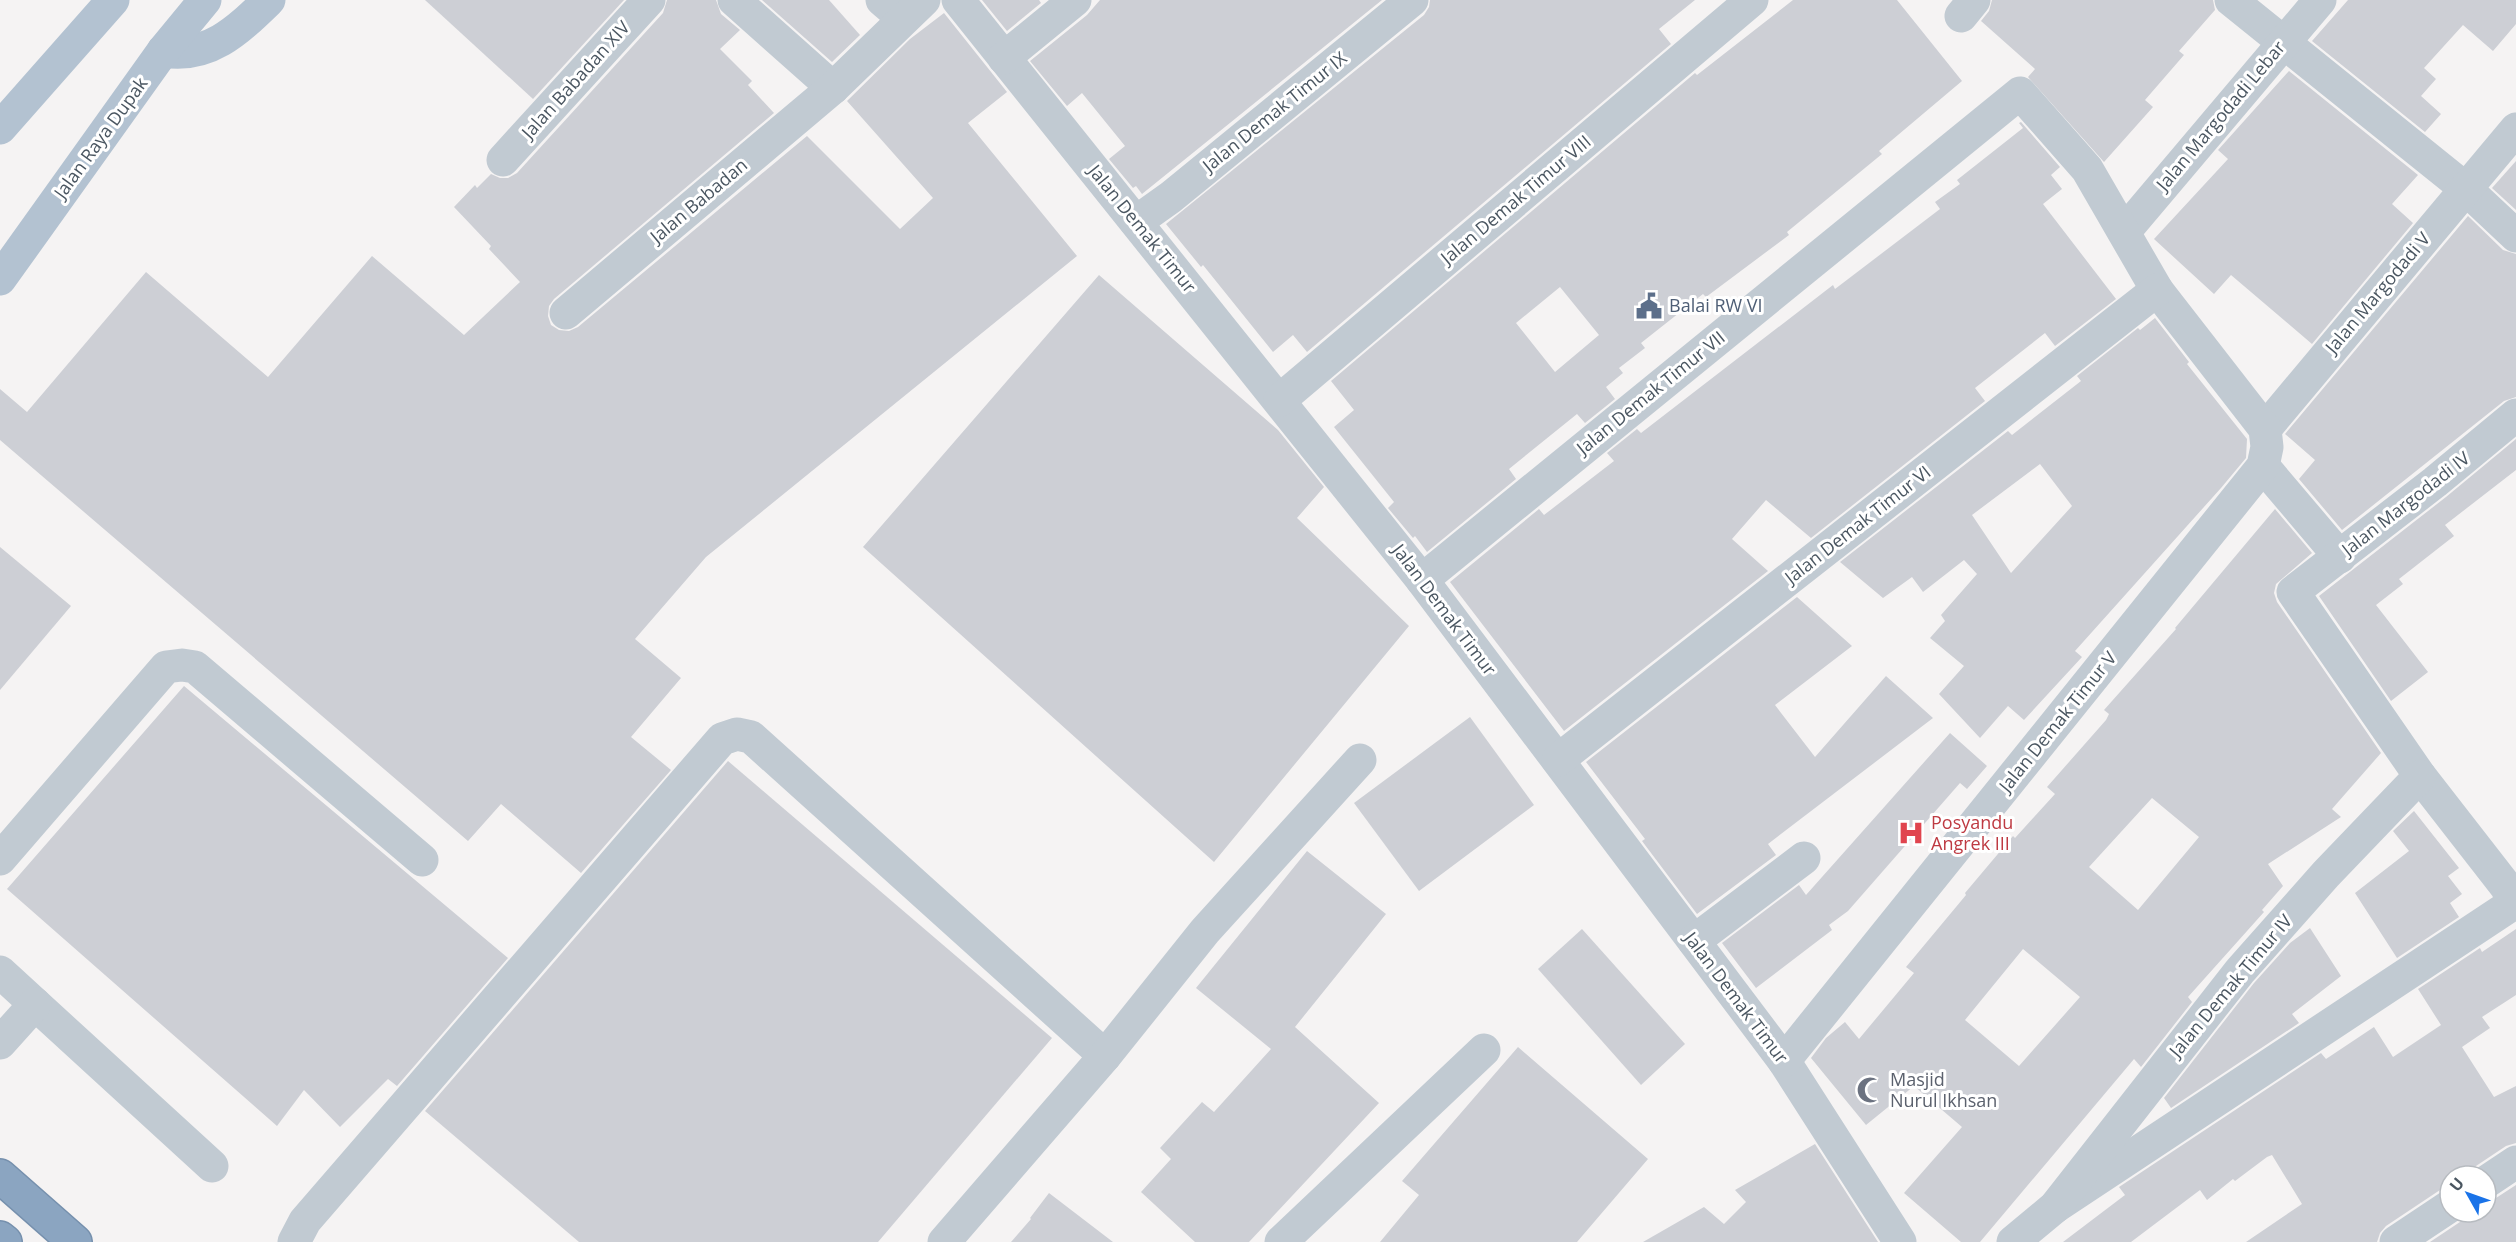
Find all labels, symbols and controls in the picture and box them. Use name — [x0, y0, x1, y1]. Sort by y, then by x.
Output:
street label: Jalan Babadan XIV — [515, 15, 635, 145]
street label: Jalan Margodadi Lebar — [2149, 35, 2290, 197]
street label: Jalan Demak Timur IX — [1196, 45, 1352, 178]
street label: Jalan Raya Dupak — [47, 71, 153, 205]
street label: Jalan Demak Timur VIII — [1434, 129, 1595, 270]
street label: Jalan Babadan — [643, 153, 752, 249]
street label: Jalan Demak Timur — [1082, 158, 1202, 298]
street label: Jalan Margodadi V — [2318, 227, 2435, 360]
public building icon: Balai RW VI — [1634, 291, 1664, 321]
place label: Balai RW VI — [1669, 293, 1763, 317]
street label: Jalan Demak Timur VII — [1570, 325, 1729, 461]
street label: Jalan Margodadi IV — [2335, 445, 2475, 562]
street label: Jalan Demak Timur VI — [1778, 460, 1935, 590]
street label: Jalan Demak Timur — [1386, 537, 1502, 680]
street label: Jalan Demak Timur V — [1992, 646, 2121, 798]
place label: Posyandu Angrek III — [1931, 810, 2013, 855]
hospital icon: Posyandu Angrek III — [1896, 818, 1926, 848]
street label: Jalan Demak Timur IV — [2162, 909, 2297, 1063]
street label: Jalan Demak Timur — [1678, 925, 1794, 1068]
place label: Masjid Nurul Ikhsan — [1890, 1067, 1997, 1112]
mosque icon: Masjid Nurul Ikhsan — [1855, 1075, 1885, 1105]
north arrow — [2438, 1164, 2498, 1224]
text: U — [2444, 1173, 2469, 1196]

